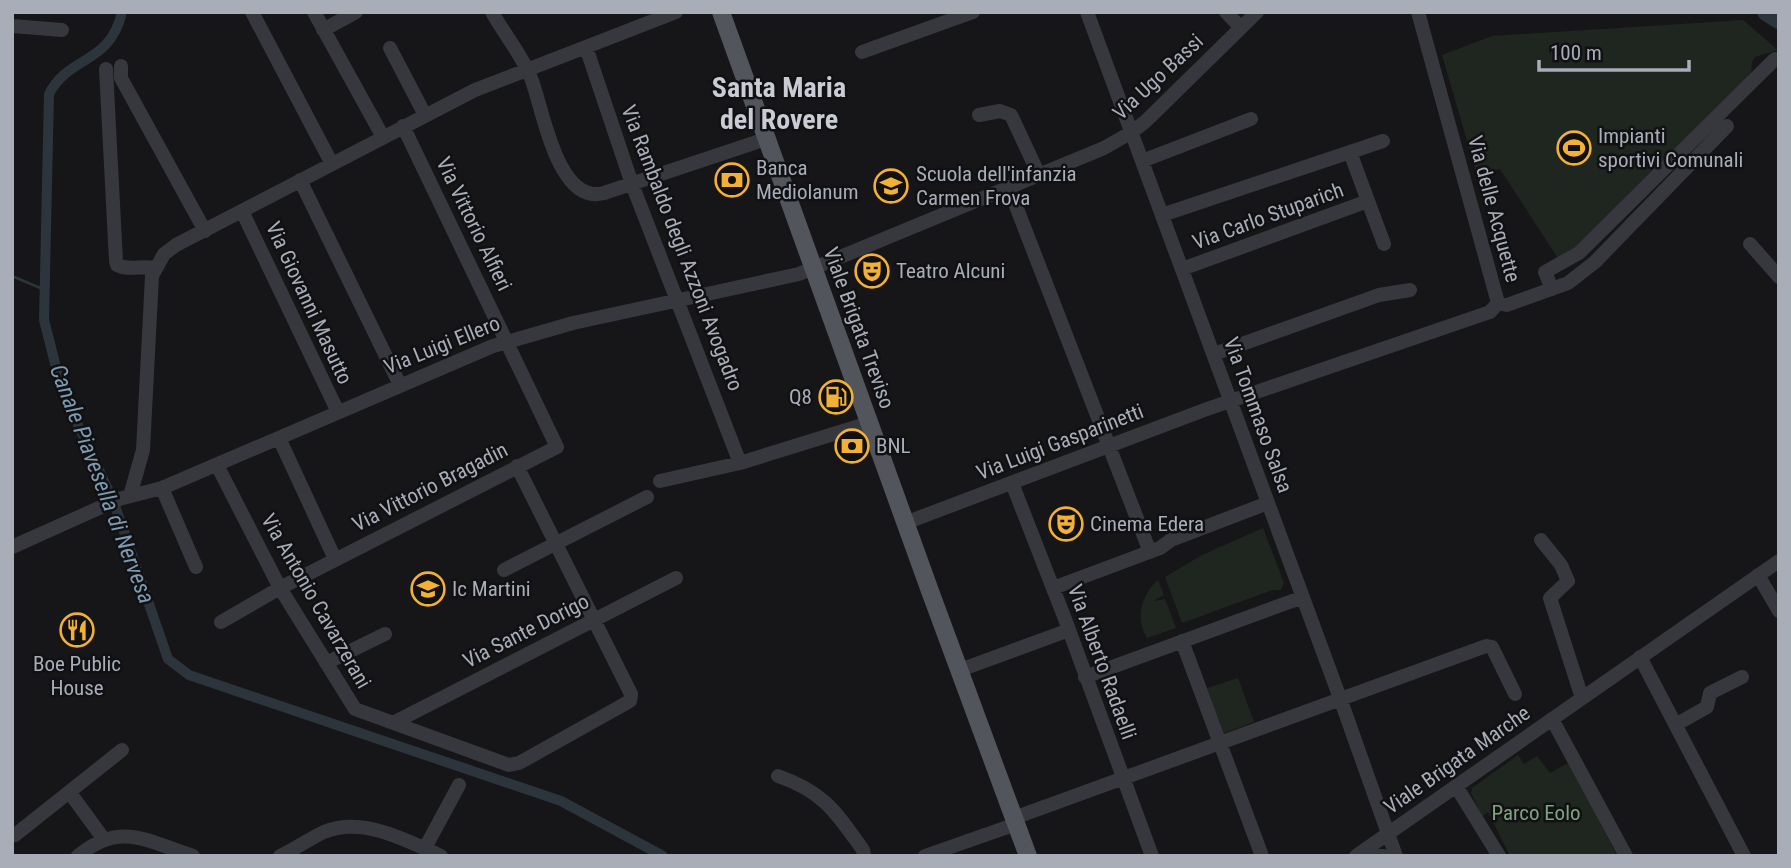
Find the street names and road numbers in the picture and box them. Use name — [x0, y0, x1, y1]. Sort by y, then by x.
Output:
street label: Via Ugo Bassi — [1108, 29, 1208, 125]
street label: Via Rambaldo degli Azzoni Avogadro — [616, 102, 748, 394]
street label: Via delle Acquette — [1463, 133, 1525, 285]
street label: Via Vittorio Alfieri — [431, 153, 517, 295]
street label: Via Carlo Stuparich — [1189, 178, 1347, 254]
street label: Via Giovanni Masutto — [261, 218, 357, 388]
street label: Viale Brigata Treviso — [819, 244, 899, 412]
street label: Via Luigi Ellero — [381, 311, 503, 379]
street label: Via Tommaso Salsa — [1219, 334, 1297, 496]
street label: Via Luigi Gasparinetti — [973, 399, 1147, 485]
street label: Via Vittorio Bragadin — [348, 438, 512, 536]
street label: Via Antonio Cavarzerani — [256, 509, 376, 693]
street label: Via Alberto Radaelli — [1063, 581, 1141, 743]
street label: Via Sante Dorigo — [459, 589, 593, 673]
street label: Viale Brigata Marche — [1380, 701, 1535, 819]

